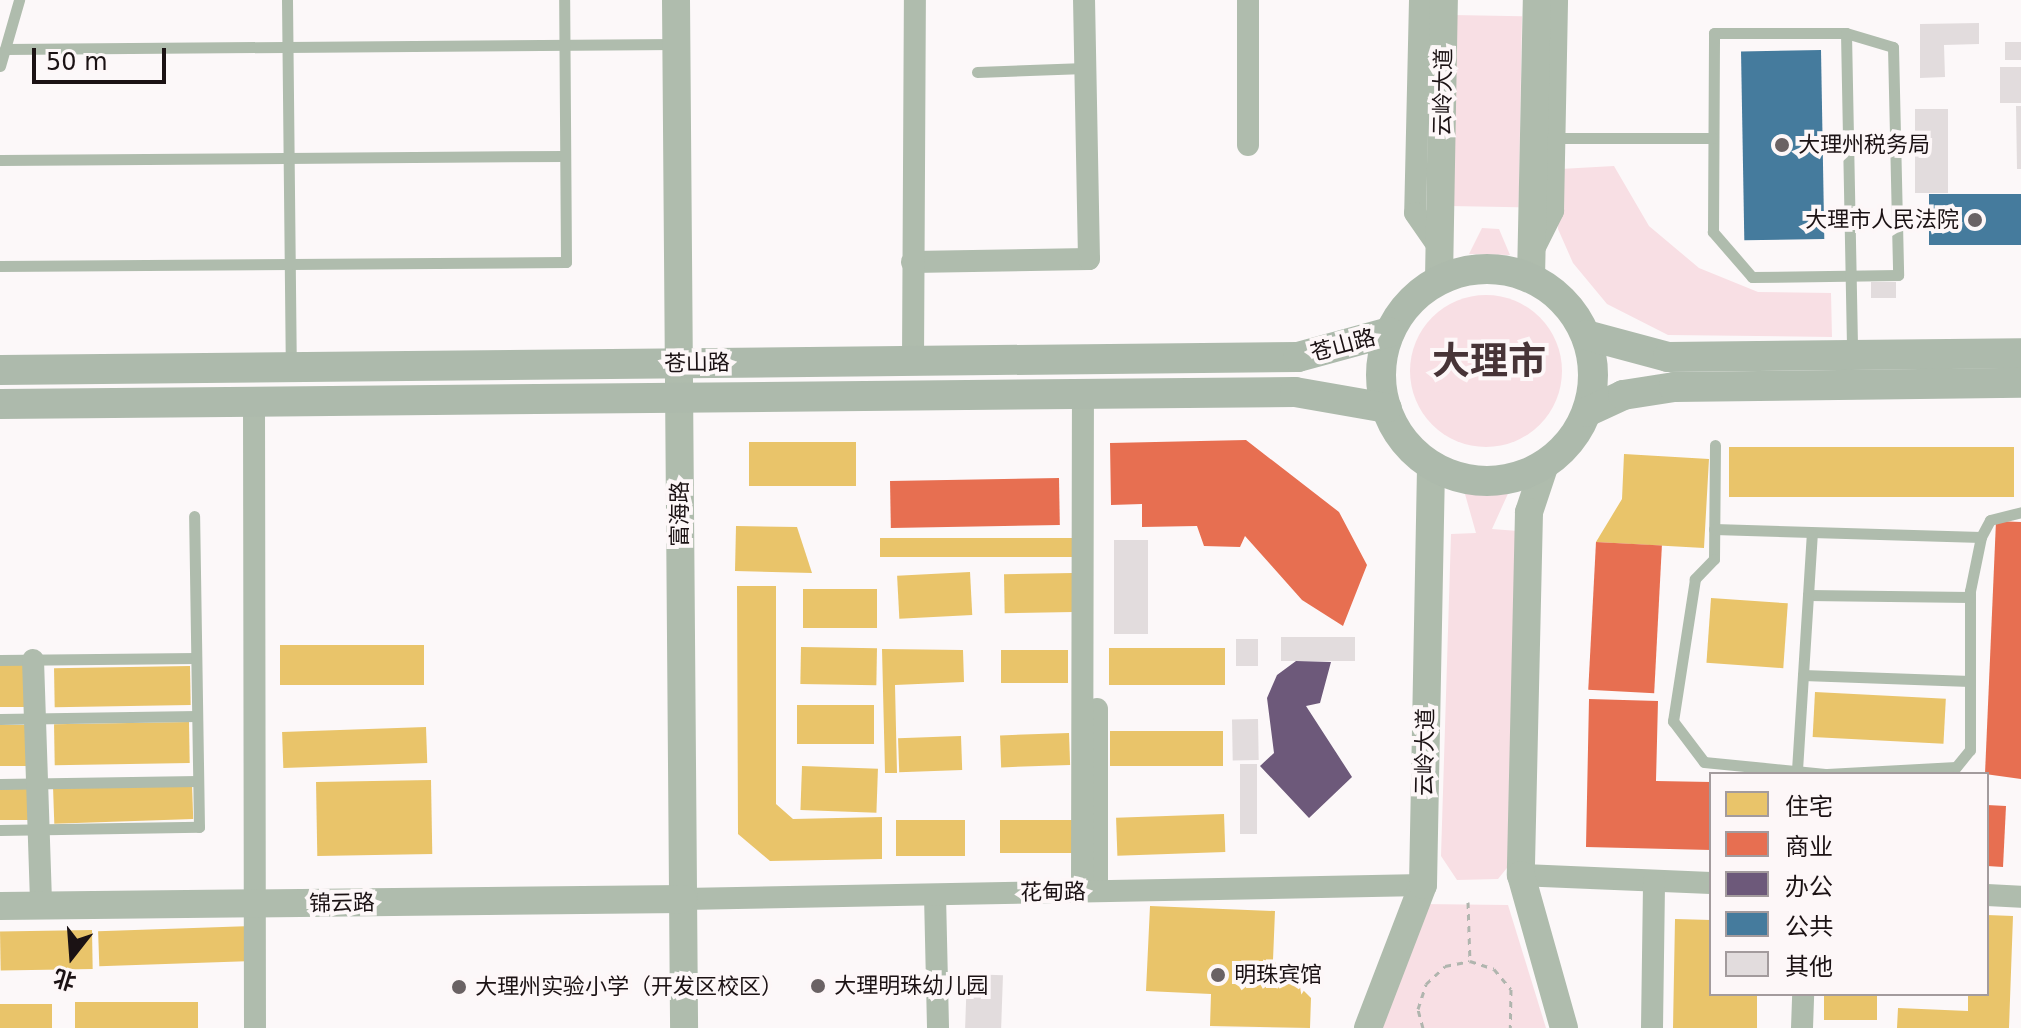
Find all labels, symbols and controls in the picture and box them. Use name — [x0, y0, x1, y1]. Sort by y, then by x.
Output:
scale bar — [36, 32, 170, 82]
text: 50 m — [46, 48, 108, 76]
street label: 云岭大道 — [1429, 48, 1457, 136]
place label: 大理州税务局 — [1798, 132, 1930, 158]
marker: 大理州税务局 — [1773, 136, 1791, 154]
place label: 大理市人民法院 — [1805, 207, 1959, 233]
marker: 大理市人民法院 — [1966, 211, 1984, 229]
street label: 苍山路 — [1308, 324, 1378, 366]
district label: 大理市 — [1432, 339, 1546, 385]
street label: 苍山路 — [664, 349, 730, 377]
street label: 富海路 — [667, 481, 693, 547]
street label: 云岭大道 — [1411, 708, 1439, 796]
legend — [1709, 772, 1989, 996]
text: 住宅 — [1785, 793, 1833, 821]
text: 商业 — [1785, 833, 1833, 861]
text: 办公 — [1785, 873, 1833, 901]
street label: 花甸路 — [1020, 878, 1086, 906]
street label: 锦云路 — [309, 889, 375, 917]
text: 公共 — [1785, 913, 1833, 941]
north arrow — [32, 916, 112, 996]
text: 其他 — [1785, 953, 1833, 981]
place label: 明珠宾馆 — [1234, 962, 1322, 988]
text: 北 — [51, 964, 79, 995]
marker: 明珠宾馆 — [1209, 966, 1227, 984]
place label: 大理明珠幼儿园 — [834, 973, 988, 999]
place label: 大理州实验小学（开发区校区） — [475, 974, 783, 1000]
marker: 大理明珠幼儿园 — [809, 977, 827, 995]
marker: 大理州实验小学（开发区校区） — [450, 978, 468, 996]

